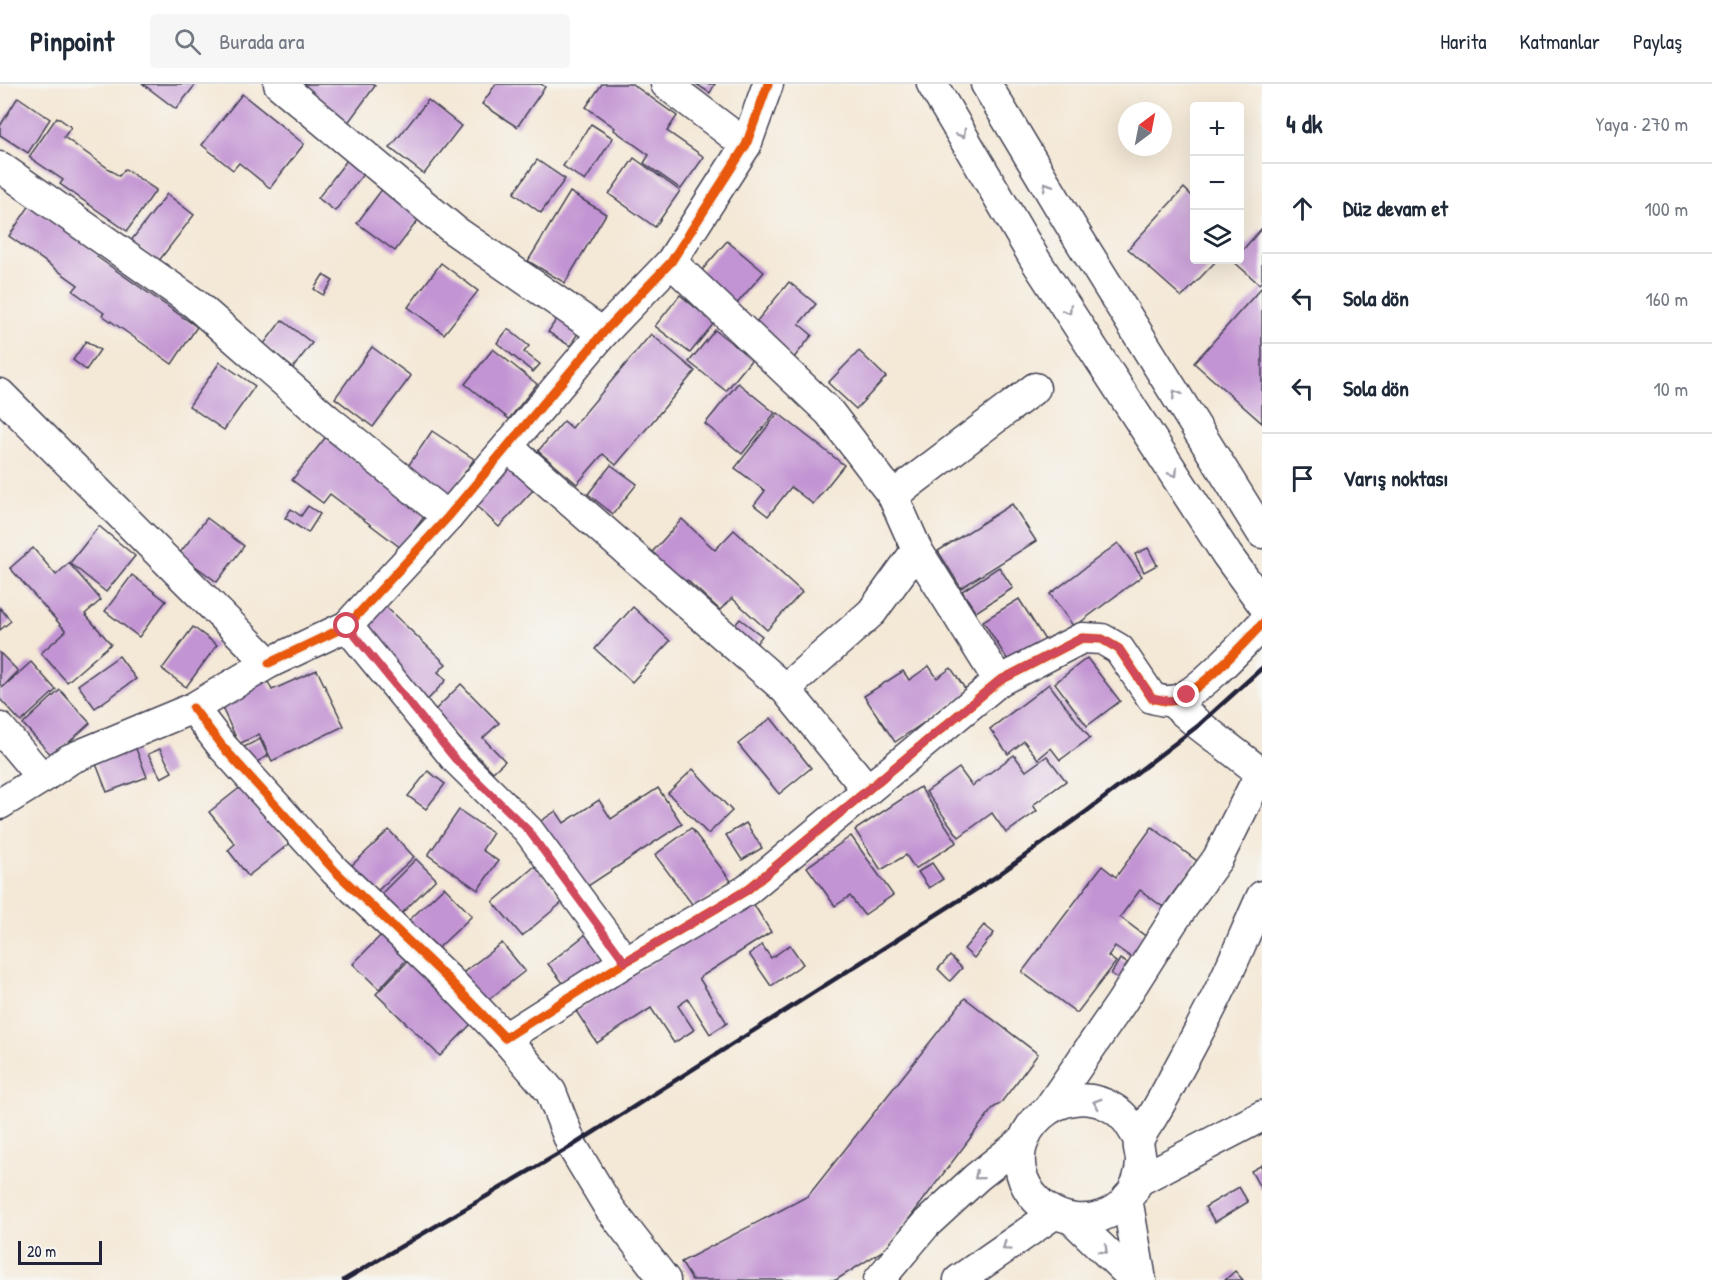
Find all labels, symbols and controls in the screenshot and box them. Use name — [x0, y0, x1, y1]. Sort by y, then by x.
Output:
search box — [150, 14, 570, 68]
text: Pinpoint — [30, 22, 114, 60]
icon: search — [171, 25, 204, 58]
text: Burada ara — [219, 26, 304, 56]
text: Harita — [1440, 27, 1487, 56]
text: Katmanlar — [1520, 27, 1600, 56]
text: Paylaş — [1633, 27, 1682, 56]
north arrow — [1118, 102, 1172, 156]
map controls — [1190, 102, 1244, 264]
button: + — [1190, 102, 1244, 156]
text: 4 dk — [1286, 106, 1323, 141]
text: Yaya · 270 m — [1595, 110, 1688, 137]
one-way arrow — [954, 128, 966, 138]
button: − — [1190, 156, 1244, 210]
one-way arrow — [1043, 182, 1054, 192]
icon: ahead — [1286, 192, 1319, 225]
text: Düz devam et — [1343, 193, 1448, 223]
text: 100 m — [1645, 195, 1688, 222]
button: layers — [1190, 210, 1244, 264]
icon: left — [1286, 282, 1319, 315]
text: Sola dön — [1343, 283, 1409, 313]
text: 160 m — [1646, 285, 1688, 312]
one-way arrow — [1061, 303, 1072, 314]
icon: left — [1286, 372, 1319, 405]
text: Sola dön — [1343, 373, 1409, 403]
text: 10 m — [1654, 375, 1688, 402]
one-way arrow — [1171, 390, 1183, 400]
icon: arrive — [1286, 462, 1319, 495]
text: Varış noktası — [1343, 463, 1448, 493]
one-way arrow — [1167, 466, 1178, 477]
route start — [333, 612, 359, 638]
route end — [1173, 681, 1199, 707]
one-way arrow — [1092, 1098, 1103, 1110]
one-way arrow — [974, 1169, 985, 1180]
scale bar — [18, 1238, 102, 1266]
text: 20 m — [27, 1240, 56, 1262]
one-way arrow — [1002, 1240, 1013, 1251]
one-way arrow — [1096, 1242, 1107, 1253]

